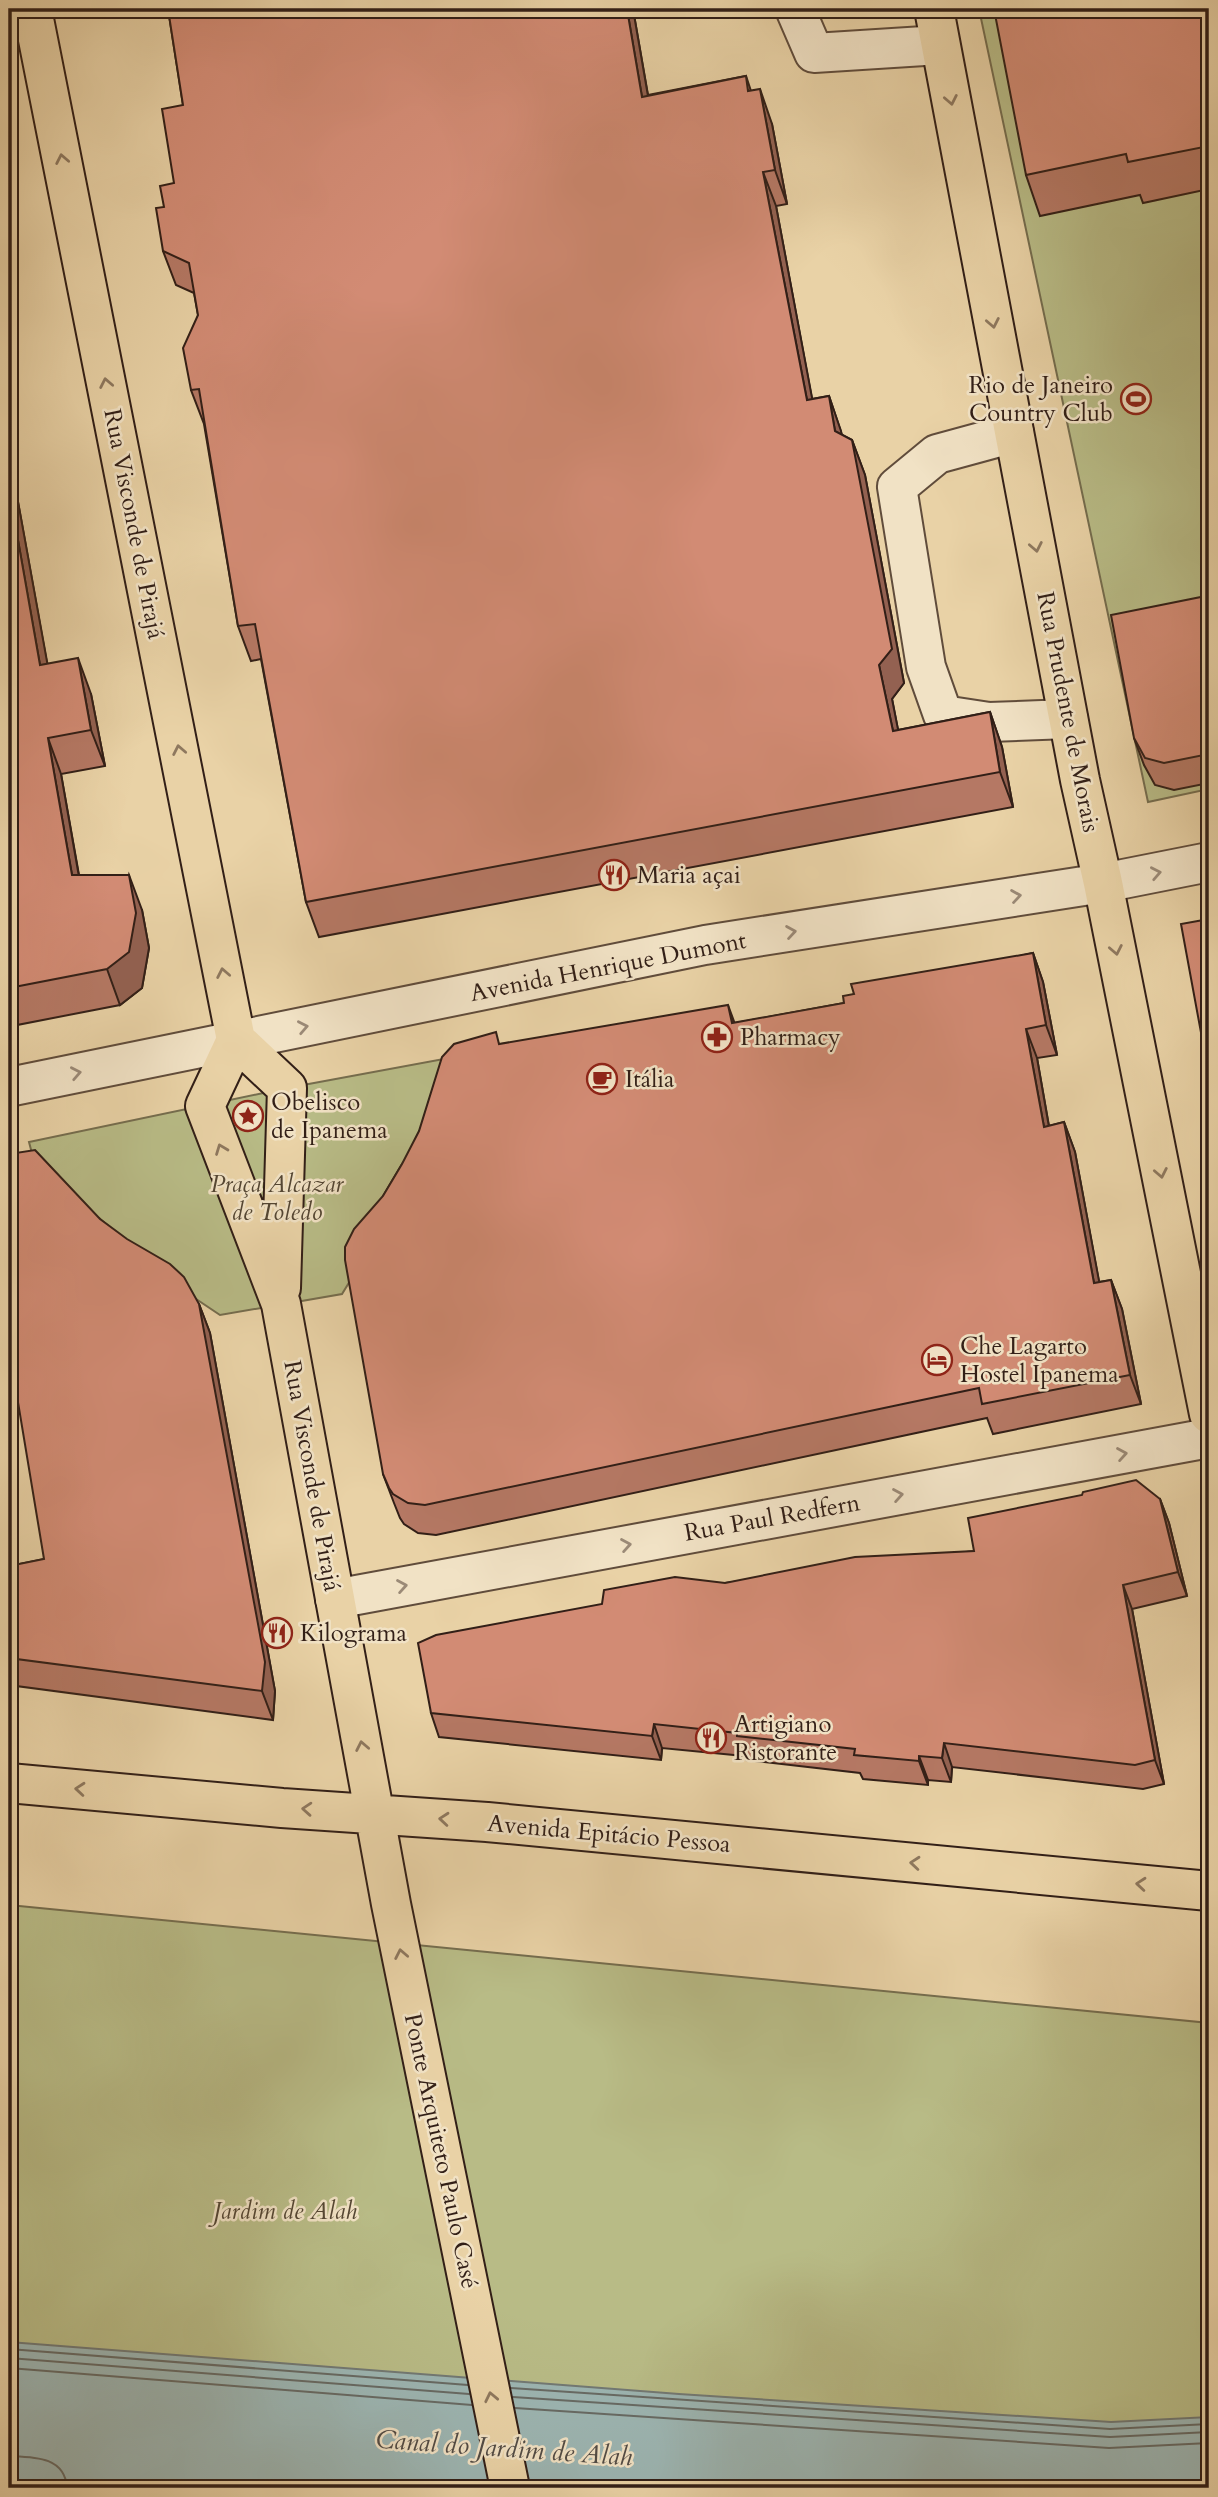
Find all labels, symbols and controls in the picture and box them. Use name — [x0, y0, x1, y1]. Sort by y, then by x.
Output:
one-way arrow — [942, 94, 957, 106]
one-way arrow — [55, 154, 70, 166]
one-way arrow — [985, 317, 1000, 329]
place label: Rio de Janeiro Country Club — [969, 369, 1113, 430]
one-way arrow — [99, 377, 114, 389]
sports icon: Rio de Janeiro Country Club — [1119, 382, 1153, 416]
street label: Rua Visconde de Pirajá — [95, 406, 173, 643]
one-way arrow — [1027, 541, 1042, 553]
street label: Rua Prudente de Morais — [1028, 589, 1108, 835]
one-way arrow — [172, 744, 187, 756]
restaurant icon: Maria açai — [597, 858, 631, 892]
place label: Maria açai — [637, 859, 741, 892]
one-way arrow — [1150, 866, 1162, 881]
one-way arrow — [1010, 889, 1022, 904]
street label: Avenida Henrique Dumont — [467, 924, 749, 1010]
one-way arrow — [785, 924, 797, 939]
one-way arrow — [1108, 944, 1123, 956]
one-way arrow — [216, 967, 231, 979]
one-way arrow — [297, 1020, 309, 1035]
pharmacy icon: Pharmacy — [700, 1020, 734, 1054]
place label: Pharmacy — [740, 1021, 841, 1054]
cafe icon: Itália — [585, 1062, 619, 1096]
place label: Itália — [625, 1063, 675, 1096]
one-way arrow — [70, 1067, 82, 1082]
place label: Obelisco de Ipanema — [271, 1086, 388, 1147]
place icon: Obelisco de Ipanema — [231, 1099, 265, 1133]
one-way arrow — [215, 1143, 229, 1155]
one-way arrow — [1152, 1167, 1167, 1179]
park label: Praça Alcazar de Toledo — [211, 1168, 345, 1229]
place label: Che Lagarto Hostel Ipanema — [960, 1330, 1119, 1391]
hotel icon: Che Lagarto Hostel Ipanema — [920, 1343, 954, 1377]
street label: Rua Visconde de Pirajá — [275, 1358, 349, 1595]
one-way arrow — [1116, 1448, 1128, 1463]
street label: Rua Paul Redfern — [682, 1486, 863, 1550]
one-way arrow — [892, 1488, 904, 1503]
one-way arrow — [620, 1538, 632, 1553]
one-way arrow — [396, 1580, 408, 1595]
restaurant icon: Kilograma — [260, 1616, 294, 1650]
place label: Kilograma — [300, 1617, 408, 1650]
place label: Artigiano Ristorante — [734, 1708, 837, 1769]
restaurant icon: Artigiano Ristorante — [694, 1721, 728, 1755]
one-way arrow — [356, 1740, 371, 1752]
one-way arrow — [74, 1782, 85, 1797]
one-way arrow — [301, 1802, 312, 1817]
street label: Avenida Epitácio Pessoa — [486, 1807, 733, 1861]
one-way arrow — [439, 1812, 450, 1827]
one-way arrow — [909, 1856, 920, 1871]
one-way arrow — [1135, 1877, 1147, 1892]
one-way arrow — [394, 1948, 409, 1960]
street label: Ponte Arquiteto Paulo Casé — [396, 2010, 486, 2292]
park label: Jardim de Alah — [208, 2195, 358, 2228]
one-way arrow — [485, 2391, 500, 2403]
water label: Canal do Jardim de Alah — [375, 2422, 634, 2474]

